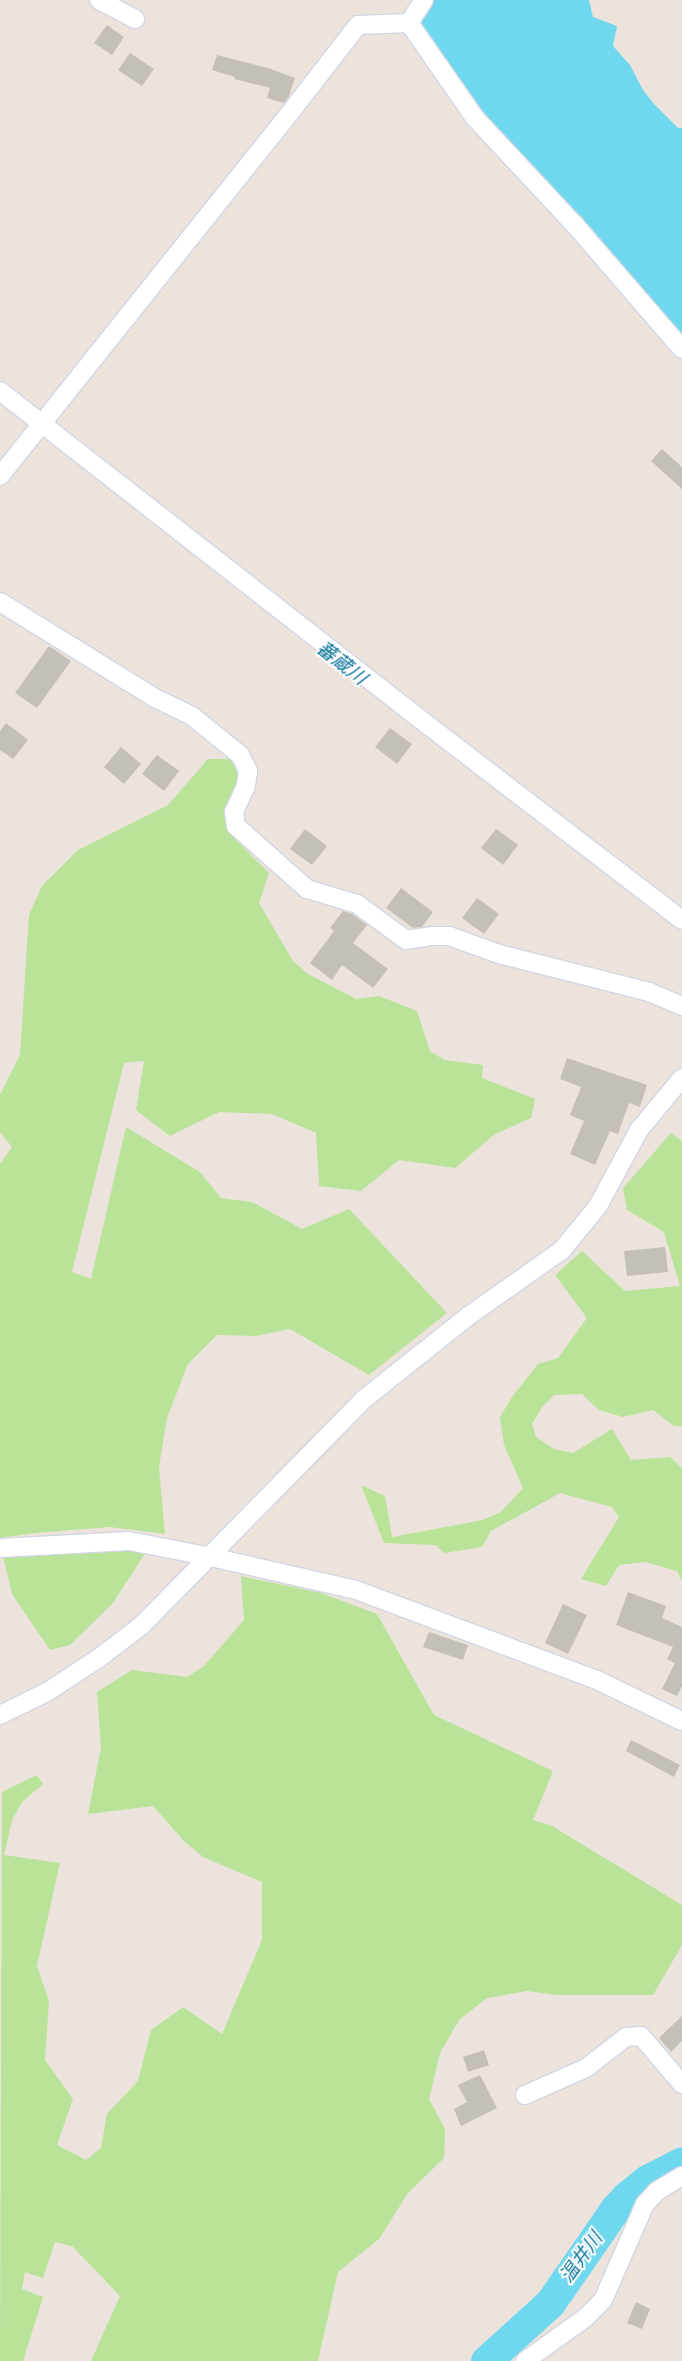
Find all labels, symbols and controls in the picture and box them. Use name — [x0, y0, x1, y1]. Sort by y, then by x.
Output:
water label: 蕃蔵川 — [312, 637, 370, 691]
water label: 温井川 — [556, 2228, 608, 2288]

